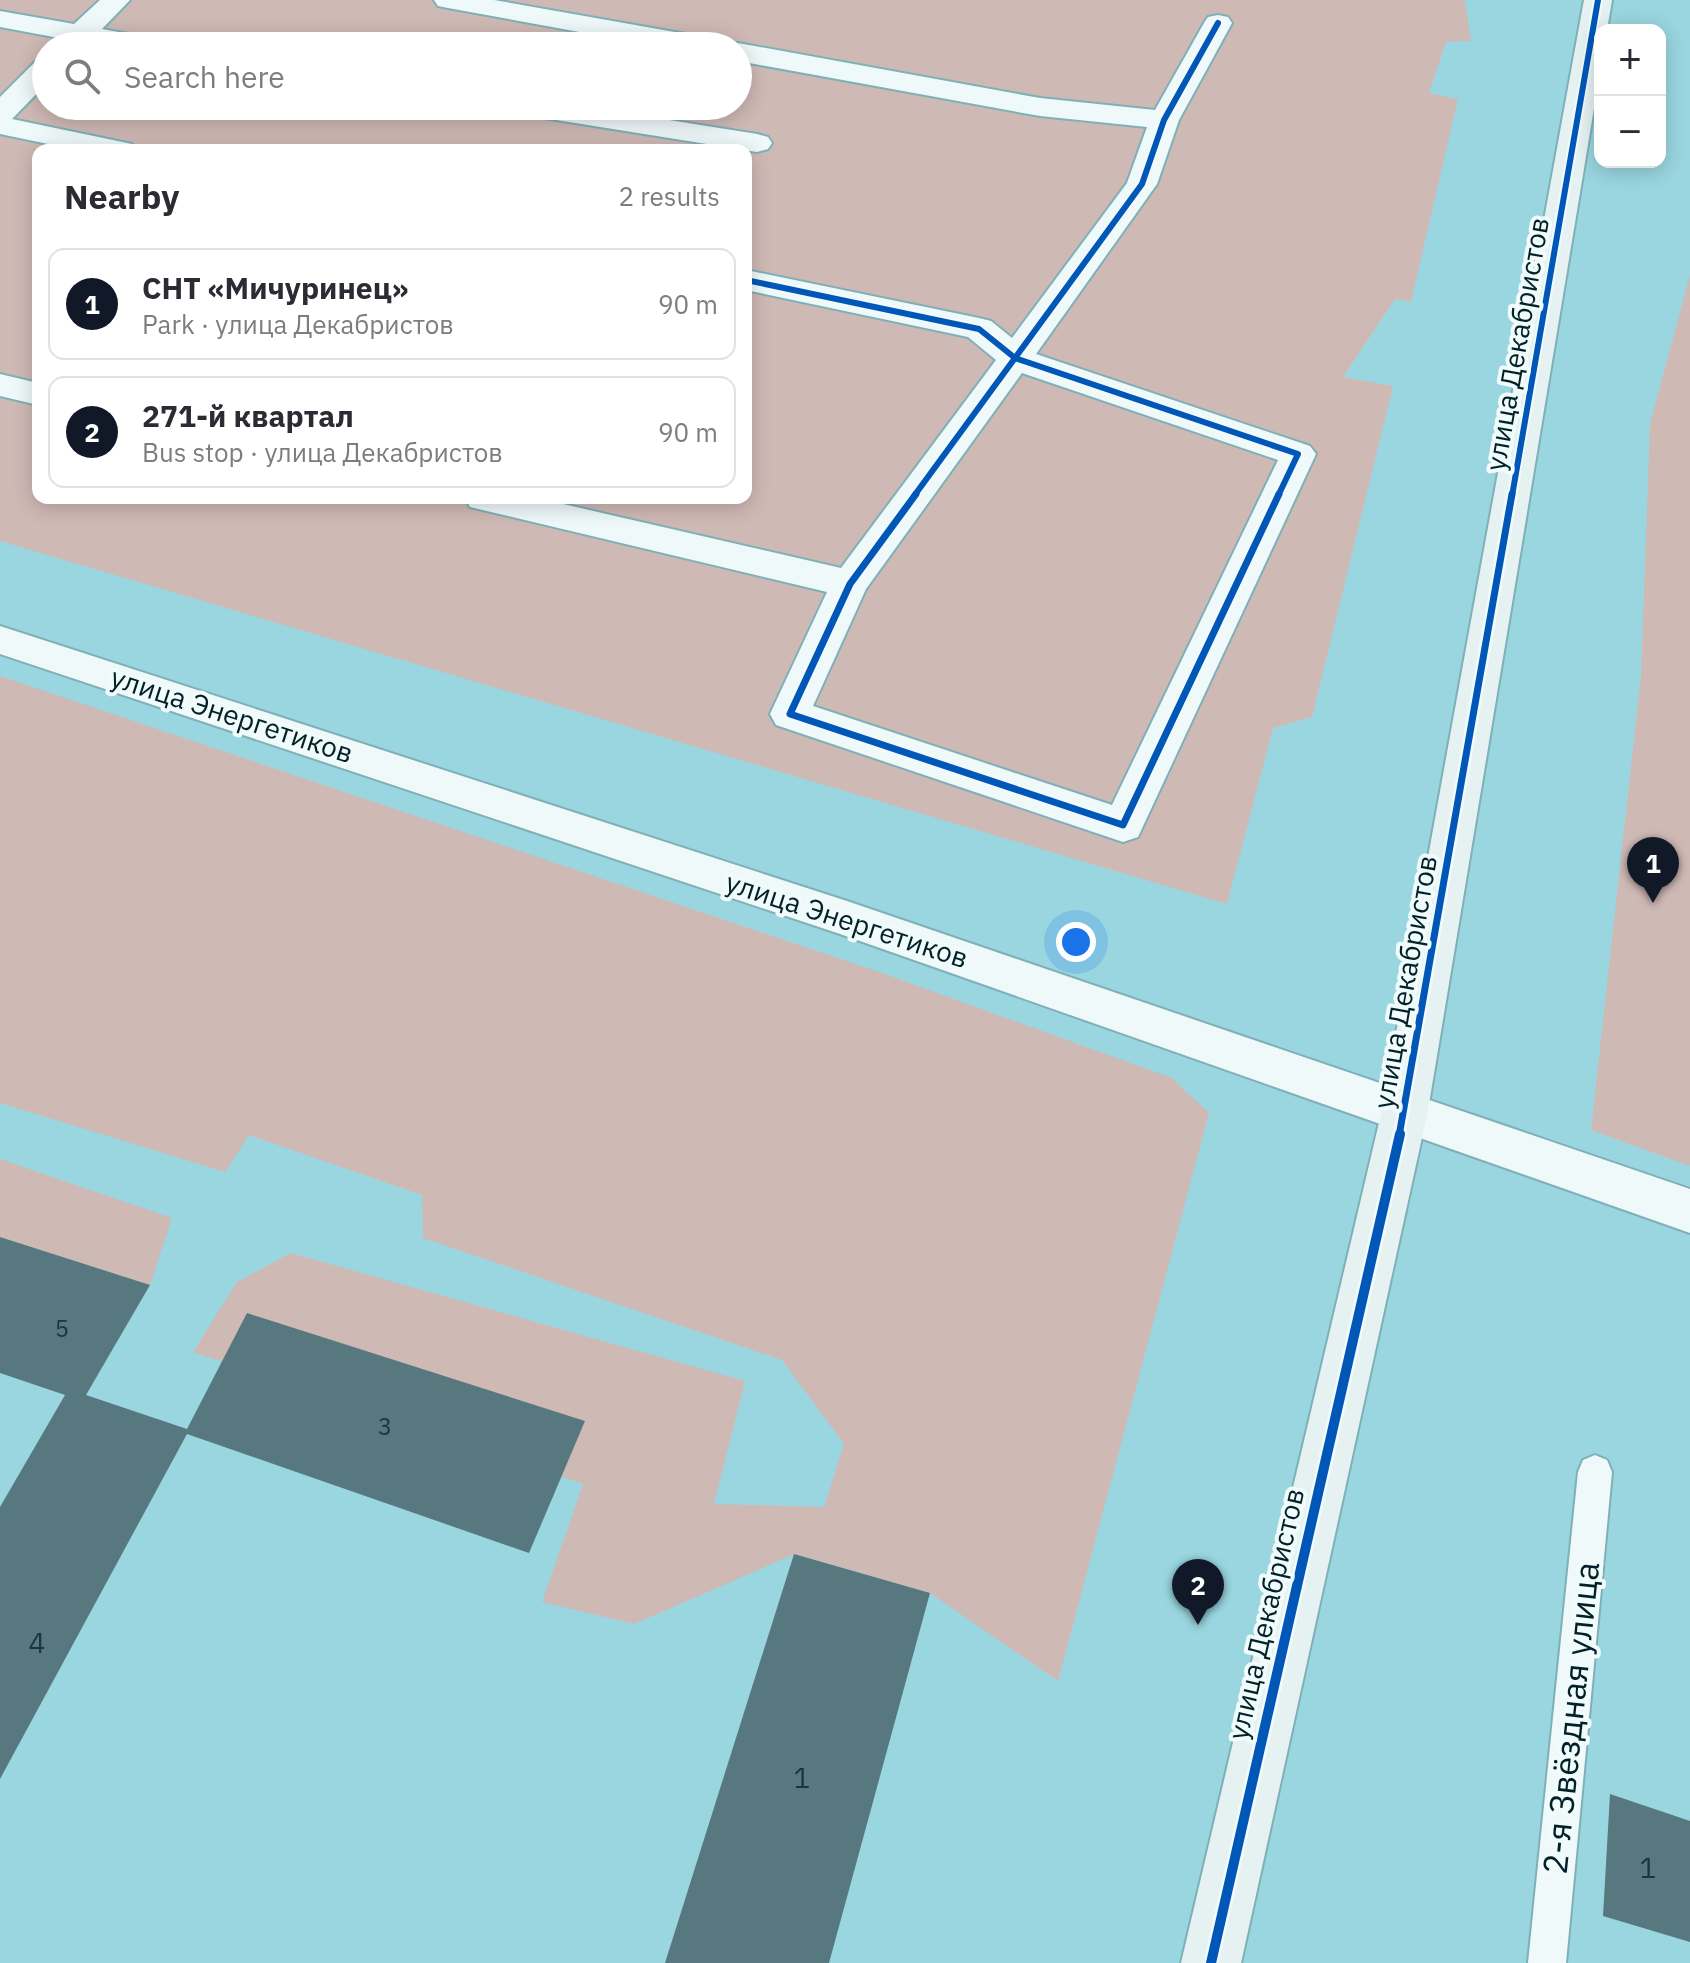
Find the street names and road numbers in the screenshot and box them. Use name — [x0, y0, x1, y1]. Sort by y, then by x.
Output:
street label: улица Декабристов — [1476, 214, 1557, 474]
street label: улица Энергетиков — [106, 658, 358, 771]
street label: улица Декабристов — [1364, 852, 1445, 1112]
street label: улица Энергетиков — [721, 863, 973, 976]
street label: улица Декабристов — [1219, 1485, 1312, 1743]
street label: 2-я Звёздная улица — [1532, 1560, 1608, 1876]

